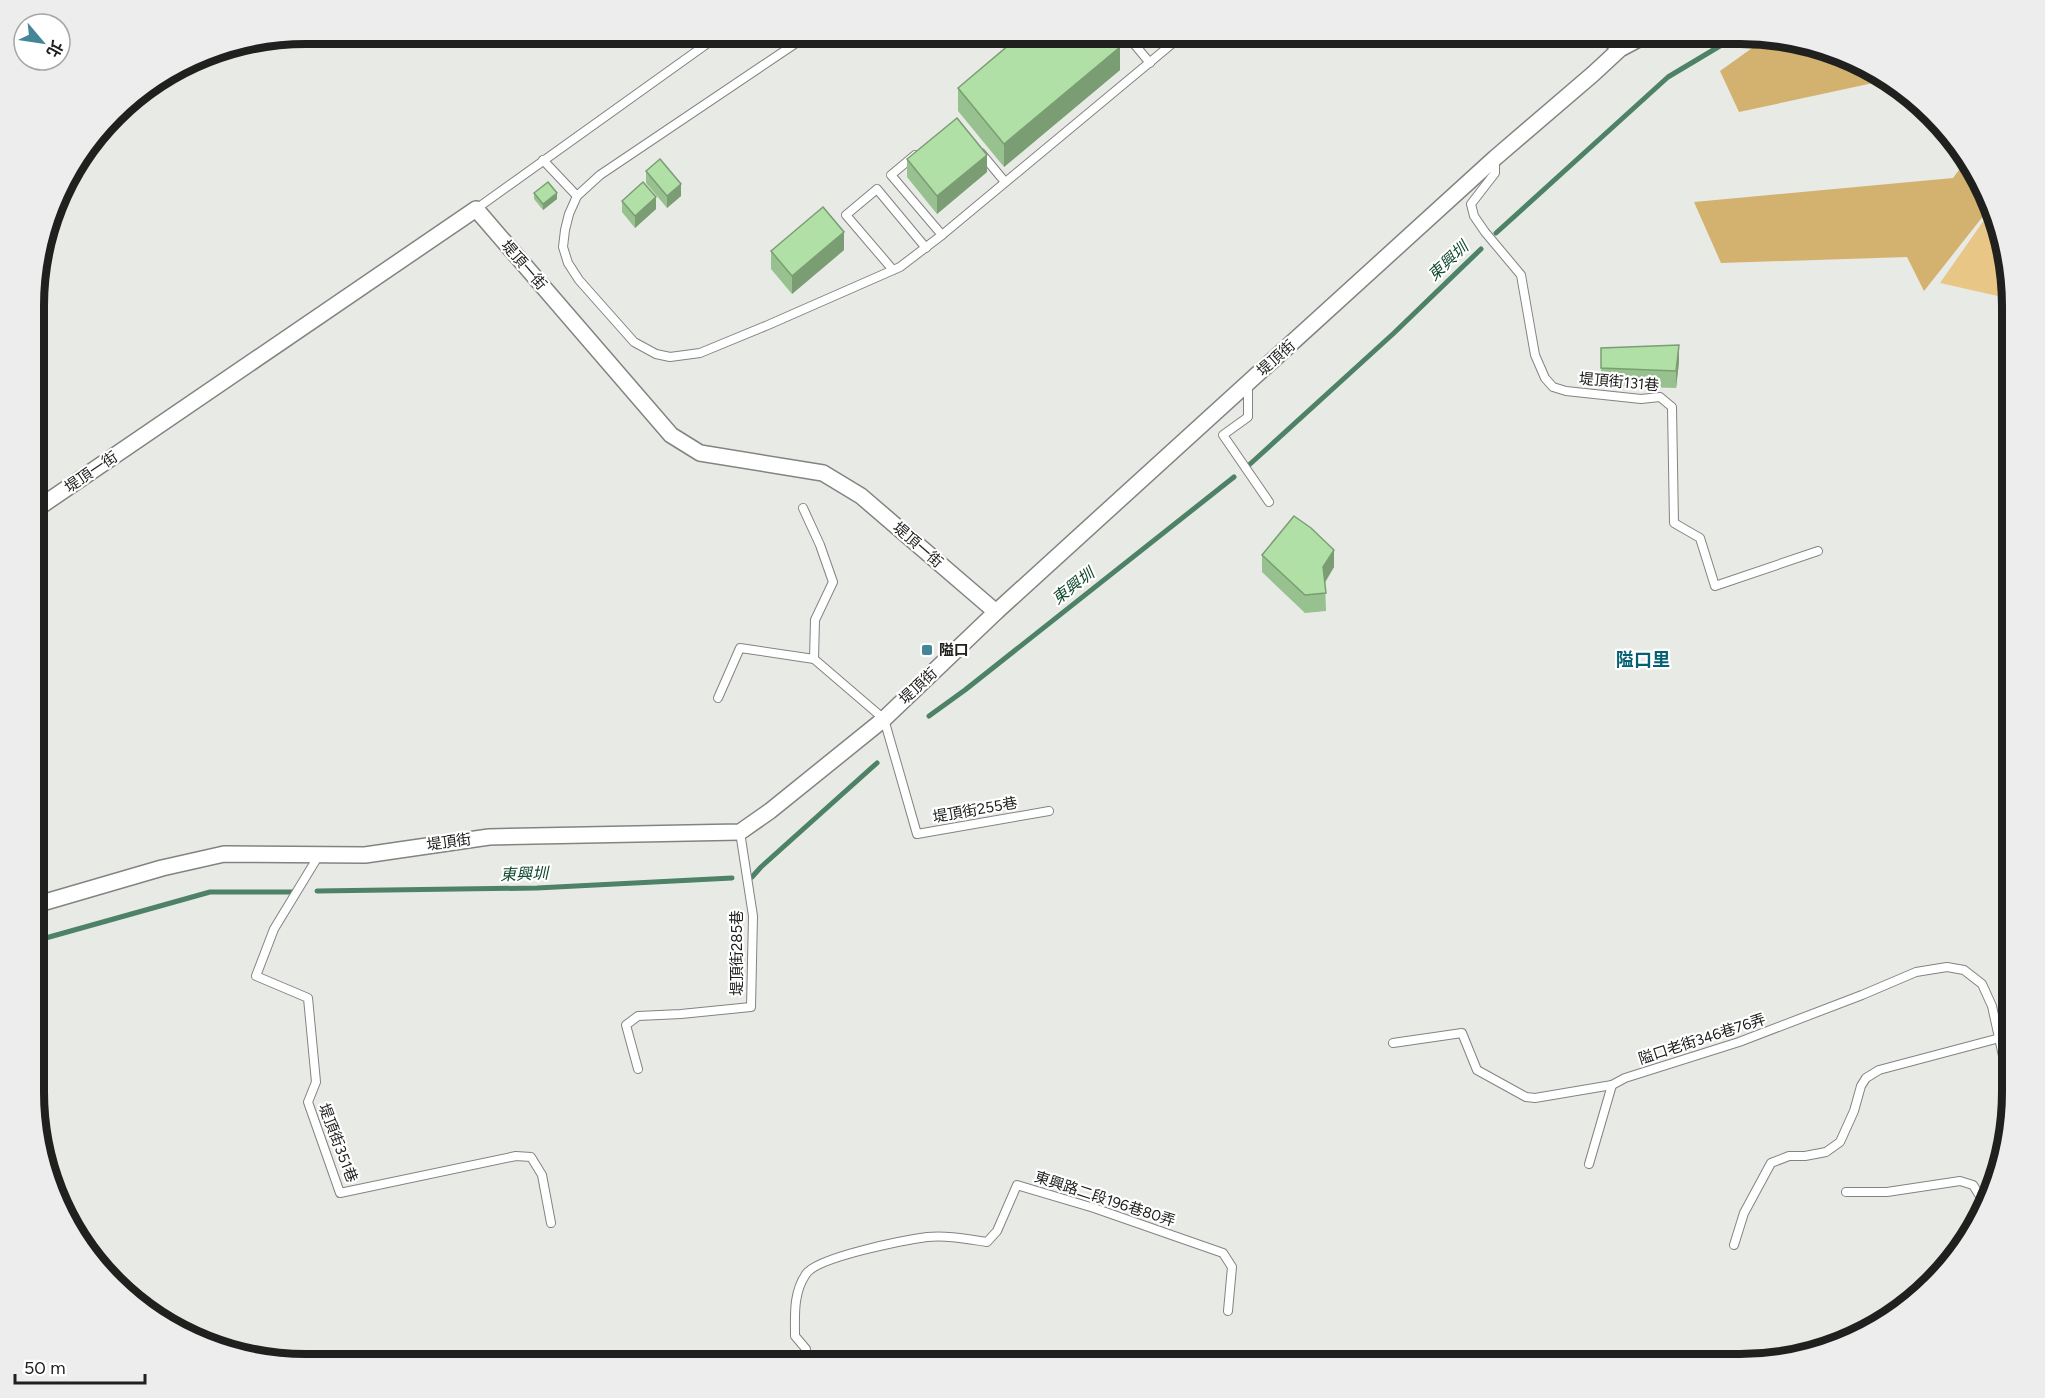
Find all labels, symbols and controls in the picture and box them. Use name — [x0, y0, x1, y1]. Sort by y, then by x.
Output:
north arrow — [12, 12, 72, 72]
text: 北 — [42, 37, 67, 61]
street label: 堤頂一街 — [498, 236, 550, 294]
water label: 東興圳 — [1424, 236, 1473, 284]
street label: 堤頂街 — [1253, 336, 1299, 380]
street label: 堤頂街131巷 — [1578, 370, 1660, 394]
street label: 堤頂一街 — [61, 448, 121, 496]
street label: 堤頂一街 — [889, 519, 947, 571]
water label: 東興圳 — [1048, 563, 1099, 608]
place label: 隘口 — [939, 641, 969, 659]
marker: 隘口 — [920, 643, 934, 657]
district label: 隘口里 — [1616, 649, 1670, 671]
street label: 堤頂街 — [895, 664, 941, 708]
street label: 堤頂街255巷 — [931, 794, 1019, 826]
street label: 堤頂街 — [425, 830, 473, 854]
water label: 東興圳 — [500, 864, 550, 884]
street label: 堤頂街285巷 — [728, 910, 746, 996]
street label: 隘口老街346巷76弄 — [1636, 1010, 1768, 1068]
street label: 堤頂街351巷 — [315, 1101, 361, 1185]
street label: 東興路二段196巷80弄 — [1032, 1168, 1178, 1230]
scale bar — [15, 1347, 146, 1385]
text: 50 m — [24, 1357, 66, 1379]

